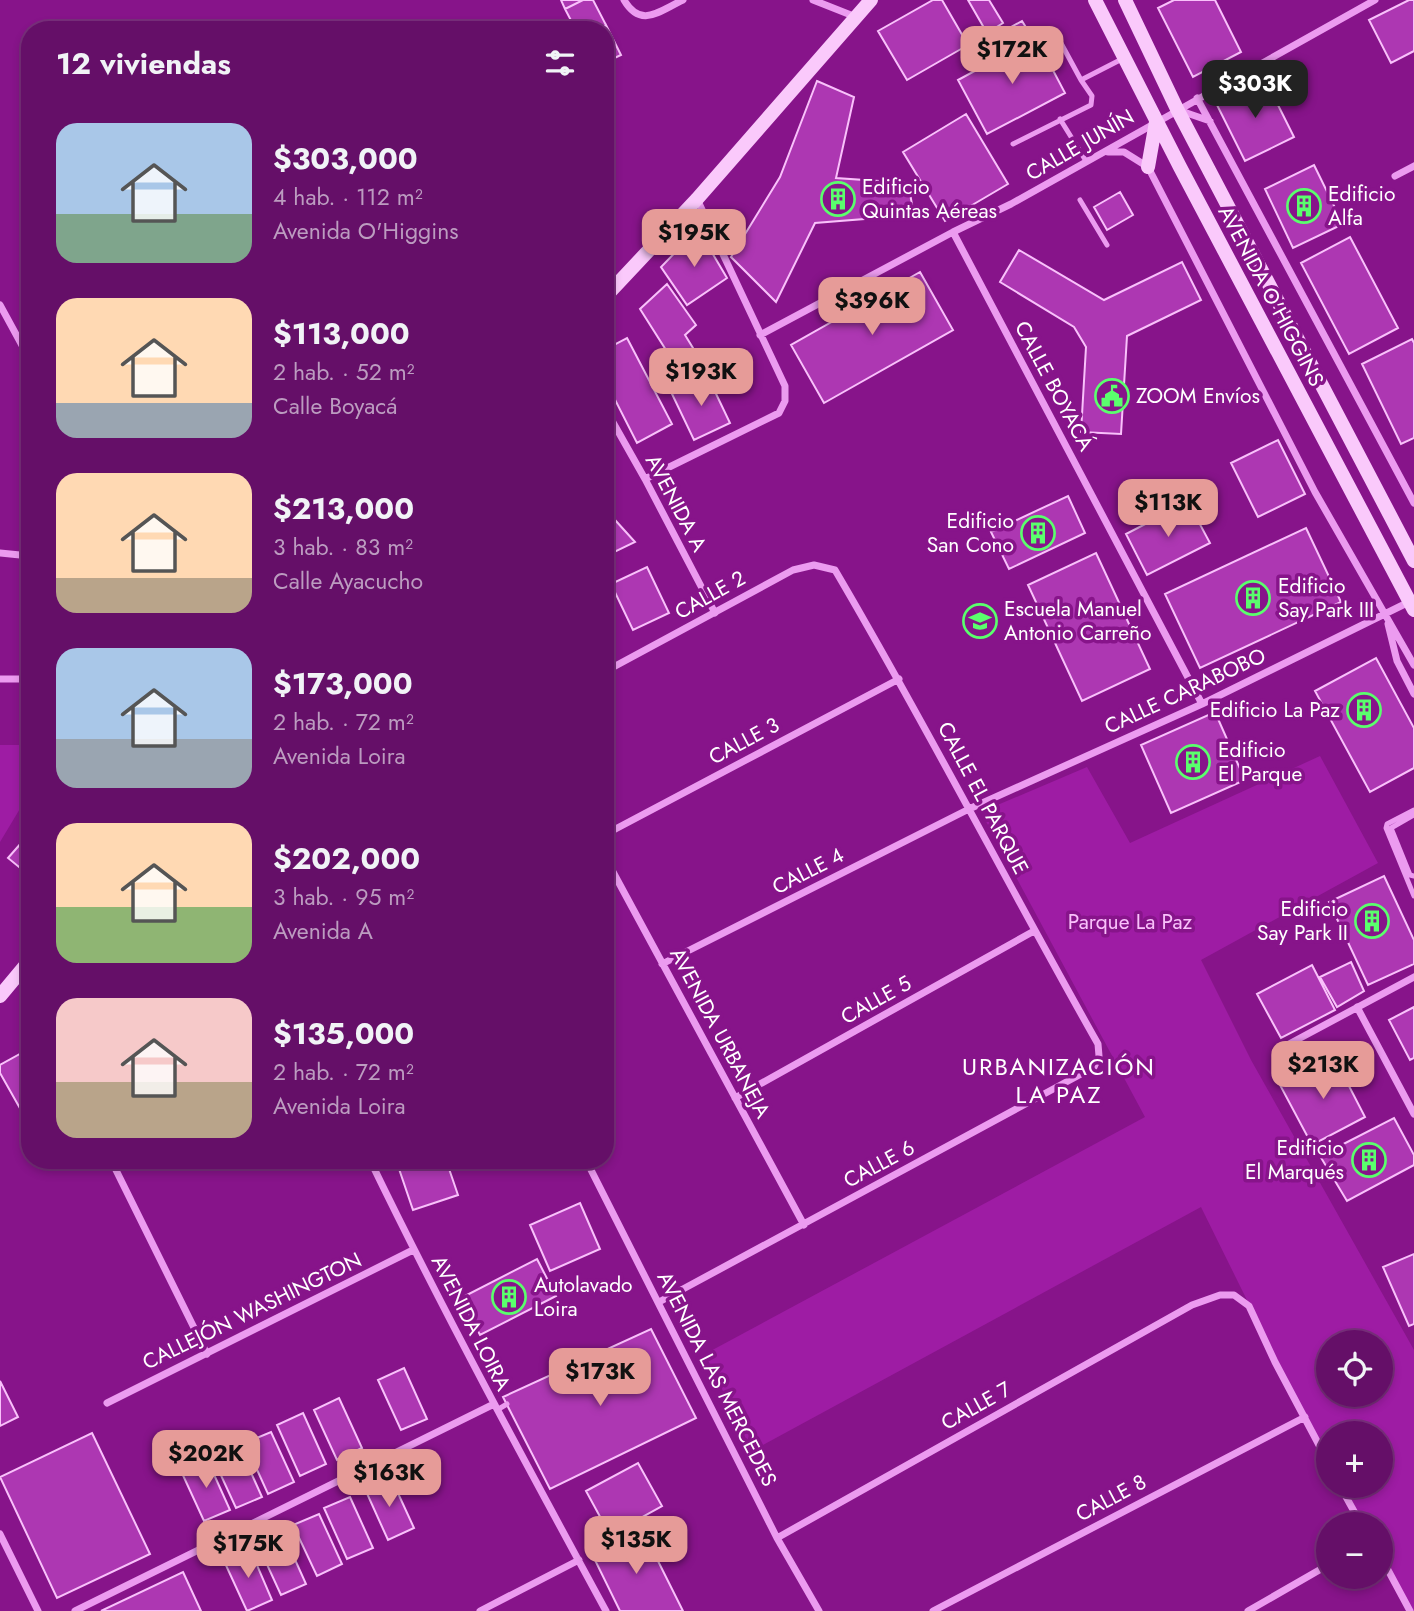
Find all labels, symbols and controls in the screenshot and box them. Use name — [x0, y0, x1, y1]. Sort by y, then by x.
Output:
pin: $172K — [963, 27, 1061, 86]
text: $172K — [976, 32, 1048, 66]
text: 12 viviendas — [56, 42, 231, 85]
icon: filters — [541, 44, 579, 82]
pin: $303K — [1206, 60, 1304, 120]
text: $303K — [1218, 66, 1292, 100]
street label: CALLE JUNÍN — [1020, 102, 1140, 188]
text: $303,000 — [273, 137, 418, 180]
icon: home — [112, 151, 196, 235]
place label: Edificio Quintas Aéreas — [862, 172, 997, 226]
place label: Edificio Alfa — [1328, 179, 1395, 233]
text: 4 hab. · 112 m² — [273, 180, 423, 214]
building icon: Edificio Quintas Aéreas — [819, 180, 857, 218]
building icon: Edificio Alfa — [1285, 187, 1323, 225]
street label: AVENIDA O'HIGGINS — [1211, 200, 1331, 392]
pin: $195K — [645, 210, 743, 269]
text: Avenida O'Higgins — [273, 214, 458, 248]
text: $195K — [658, 215, 730, 249]
pin: $396K — [823, 278, 921, 337]
text: $396K — [834, 283, 910, 317]
text: $113,000 — [273, 312, 410, 355]
street label: CALLE BOYACÁ — [1007, 316, 1101, 456]
icon: home — [112, 326, 196, 410]
pin: $193K — [652, 348, 750, 408]
text: $193K — [665, 354, 737, 388]
text: 2 hab. · 52 m² — [273, 355, 415, 389]
public building icon: ZOOM Envíos — [1093, 377, 1131, 415]
place label: ZOOM Envíos — [1136, 381, 1260, 411]
text: Calle Boyacá — [273, 389, 398, 423]
street label: AVENIDA A — [638, 449, 714, 557]
pin: $113K — [1119, 480, 1217, 539]
text: $113K — [1134, 485, 1202, 519]
text: $213,000 — [273, 487, 414, 530]
icon: home — [112, 501, 196, 585]
place label: Edificio San Cono — [927, 506, 1014, 560]
building icon: Edificio San Cono — [1019, 514, 1057, 552]
text: 3 hab. · 83 m² — [273, 530, 413, 564]
street label: CALLE 2 — [669, 563, 751, 627]
text: Calle Ayacucho — [273, 564, 423, 598]
place label: Edificio Say Park III — [1278, 571, 1374, 625]
building icon: Edificio Say Park III — [1234, 579, 1272, 617]
place label: Escuela Manuel Antonio Carreño — [1004, 594, 1152, 648]
school or university icon: Escuela Manuel Antonio Carreño — [961, 602, 999, 640]
street label: CALLE CARABOBO — [1099, 640, 1271, 742]
text: $173,000 — [273, 662, 413, 705]
icon: home — [112, 676, 196, 760]
building icon: Edificio La Paz — [1345, 691, 1383, 729]
place label: Edificio La Paz — [1210, 695, 1340, 725]
text: 2 hab. · 72 m² — [273, 705, 414, 739]
street label: CALLE 3 — [703, 710, 785, 772]
street label: CALLE EL PARQUE — [930, 716, 1036, 880]
place label: Edificio El Parque — [1218, 735, 1303, 789]
text: Avenida Loira — [273, 739, 406, 773]
building icon: Edificio El Parque — [1174, 743, 1212, 781]
text: $202,000 — [273, 837, 420, 880]
street label: CALLE 4 — [767, 840, 849, 902]
icon: home — [112, 851, 196, 935]
text: 3 hab. · 95 m² — [273, 880, 414, 914]
place label: Edificio Say Park II — [1257, 894, 1348, 948]
building icon: Edificio Say Park II — [1353, 902, 1391, 940]
park label: Parque La Paz — [1068, 907, 1193, 937]
text: Avenida A — [273, 914, 373, 948]
street label: AVENIDA URBANEJA — [662, 942, 778, 1124]
street label: CALLE 5 — [835, 968, 917, 1032]
text: $135,000 — [273, 1012, 414, 1055]
icon: home — [112, 1026, 196, 1110]
pin: $213K — [1274, 1042, 1372, 1101]
text: $213K — [1287, 1047, 1359, 1081]
district label: URBANIZACIÓN LA PAZ — [962, 1049, 1156, 1112]
text: 2 hab. · 72 m² — [273, 1055, 414, 1089]
text: Avenida Loira — [273, 1089, 406, 1123]
street label: CALLE 6 — [838, 1133, 920, 1195]
place label: Edificio El Marqués — [1245, 1133, 1344, 1187]
building icon: Edificio El Marqués — [1350, 1141, 1388, 1179]
street label: CALLEJÓN WASHINGTON — [137, 1245, 367, 1377]
street label: AVENIDA LOIRA — [424, 1250, 518, 1396]
street label: AVENIDA LAS MERCEDES — [650, 1266, 784, 1492]
place label: Autolavado Loira — [534, 1270, 633, 1324]
building icon: Autolavado Loira — [490, 1278, 528, 1316]
map controls — [1316, 1330, 1393, 1589]
button: locate — [1316, 1330, 1393, 1407]
pin: $173K — [551, 1348, 649, 1408]
text: $173K — [565, 1354, 635, 1388]
street label: CALLE 7 — [936, 1375, 1016, 1437]
button: + — [1316, 1421, 1393, 1498]
pin: $202K — [157, 1430, 255, 1490]
text: $202K — [168, 1436, 244, 1470]
pin: $163K — [340, 1450, 438, 1509]
text: $163K — [353, 1455, 425, 1489]
street label: CALLE 8 — [1070, 1467, 1152, 1529]
button: − — [1316, 1512, 1393, 1589]
pin: $135K — [587, 1516, 685, 1576]
pin: $175K — [199, 1520, 297, 1580]
text: $135K — [600, 1522, 672, 1556]
text: $175K — [213, 1526, 283, 1560]

